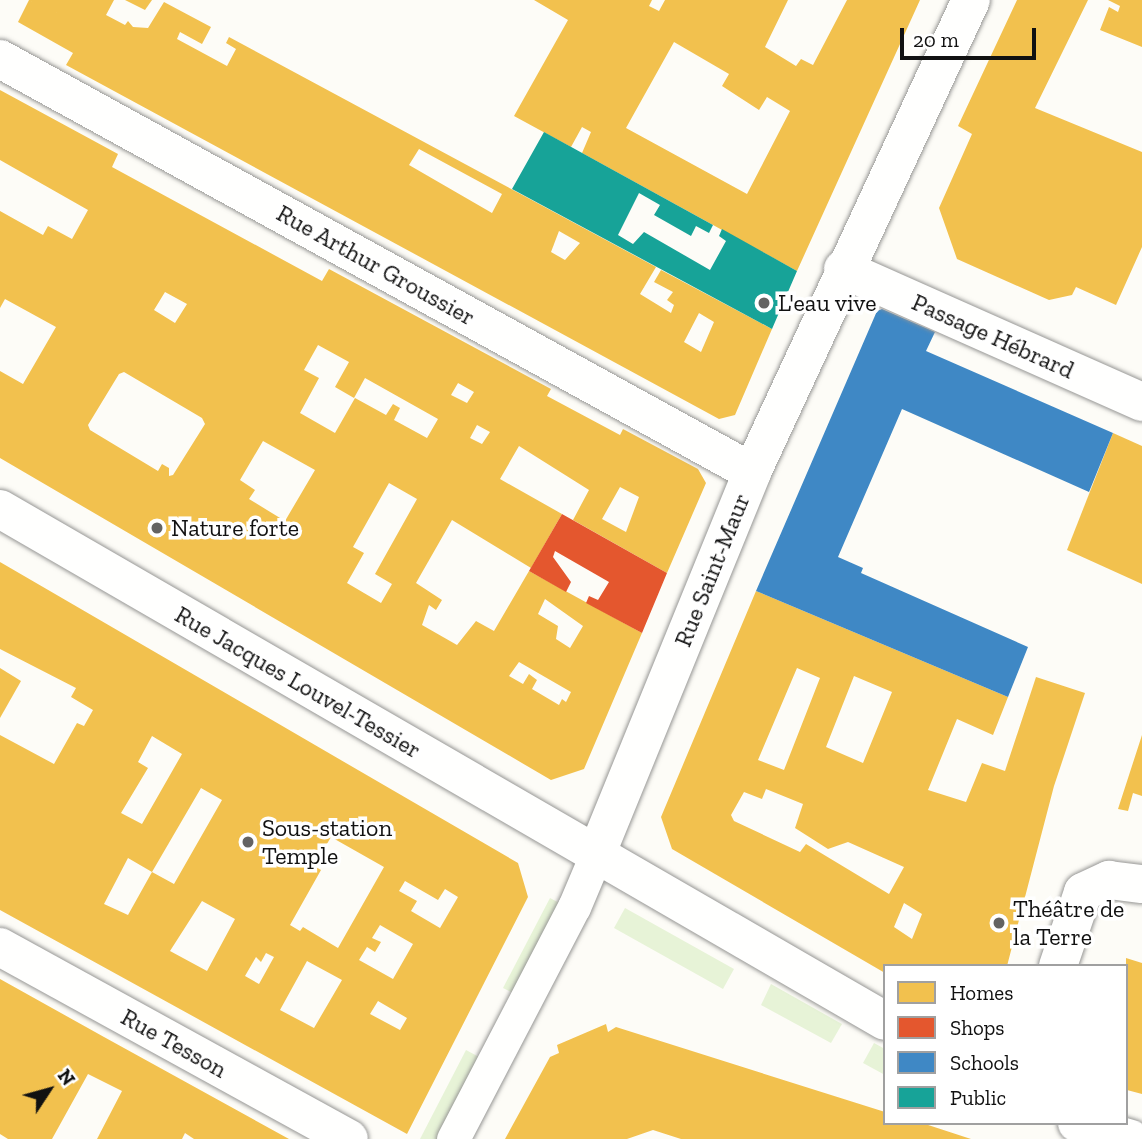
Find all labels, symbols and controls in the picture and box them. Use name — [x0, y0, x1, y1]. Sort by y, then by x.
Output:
scale bar — [904, 14, 1040, 58]
text: 20 m — [913, 27, 959, 52]
street label: Rue Arthur Groussier — [271, 198, 481, 332]
street label: Passage Hébrard — [908, 287, 1078, 385]
place label: L'eau vive — [778, 289, 877, 317]
marker: L'eau vive — [756, 295, 772, 311]
street label: Rue Saint-Maur — [668, 489, 756, 651]
place label: Nature forte — [171, 514, 299, 542]
marker: Nature forte — [149, 520, 165, 536]
street label: Rue Jacques Louvel-Tessier — [170, 600, 426, 764]
place label: Sous-station Temple — [262, 814, 392, 870]
marker: Sous-station Temple — [240, 834, 256, 850]
place label: Théâtre de la Terre — [1013, 895, 1124, 951]
marker: Théâtre de la Terre — [991, 915, 1007, 931]
legend — [883, 964, 1128, 1125]
text: Homes — [950, 980, 1013, 1005]
street label: Rue Tesson — [116, 1002, 232, 1084]
text: Shops — [950, 1015, 1004, 1040]
text: Schools — [950, 1050, 1019, 1075]
north arrow — [14, 1055, 84, 1125]
text: N — [53, 1065, 80, 1090]
text: Public — [950, 1085, 1006, 1110]

